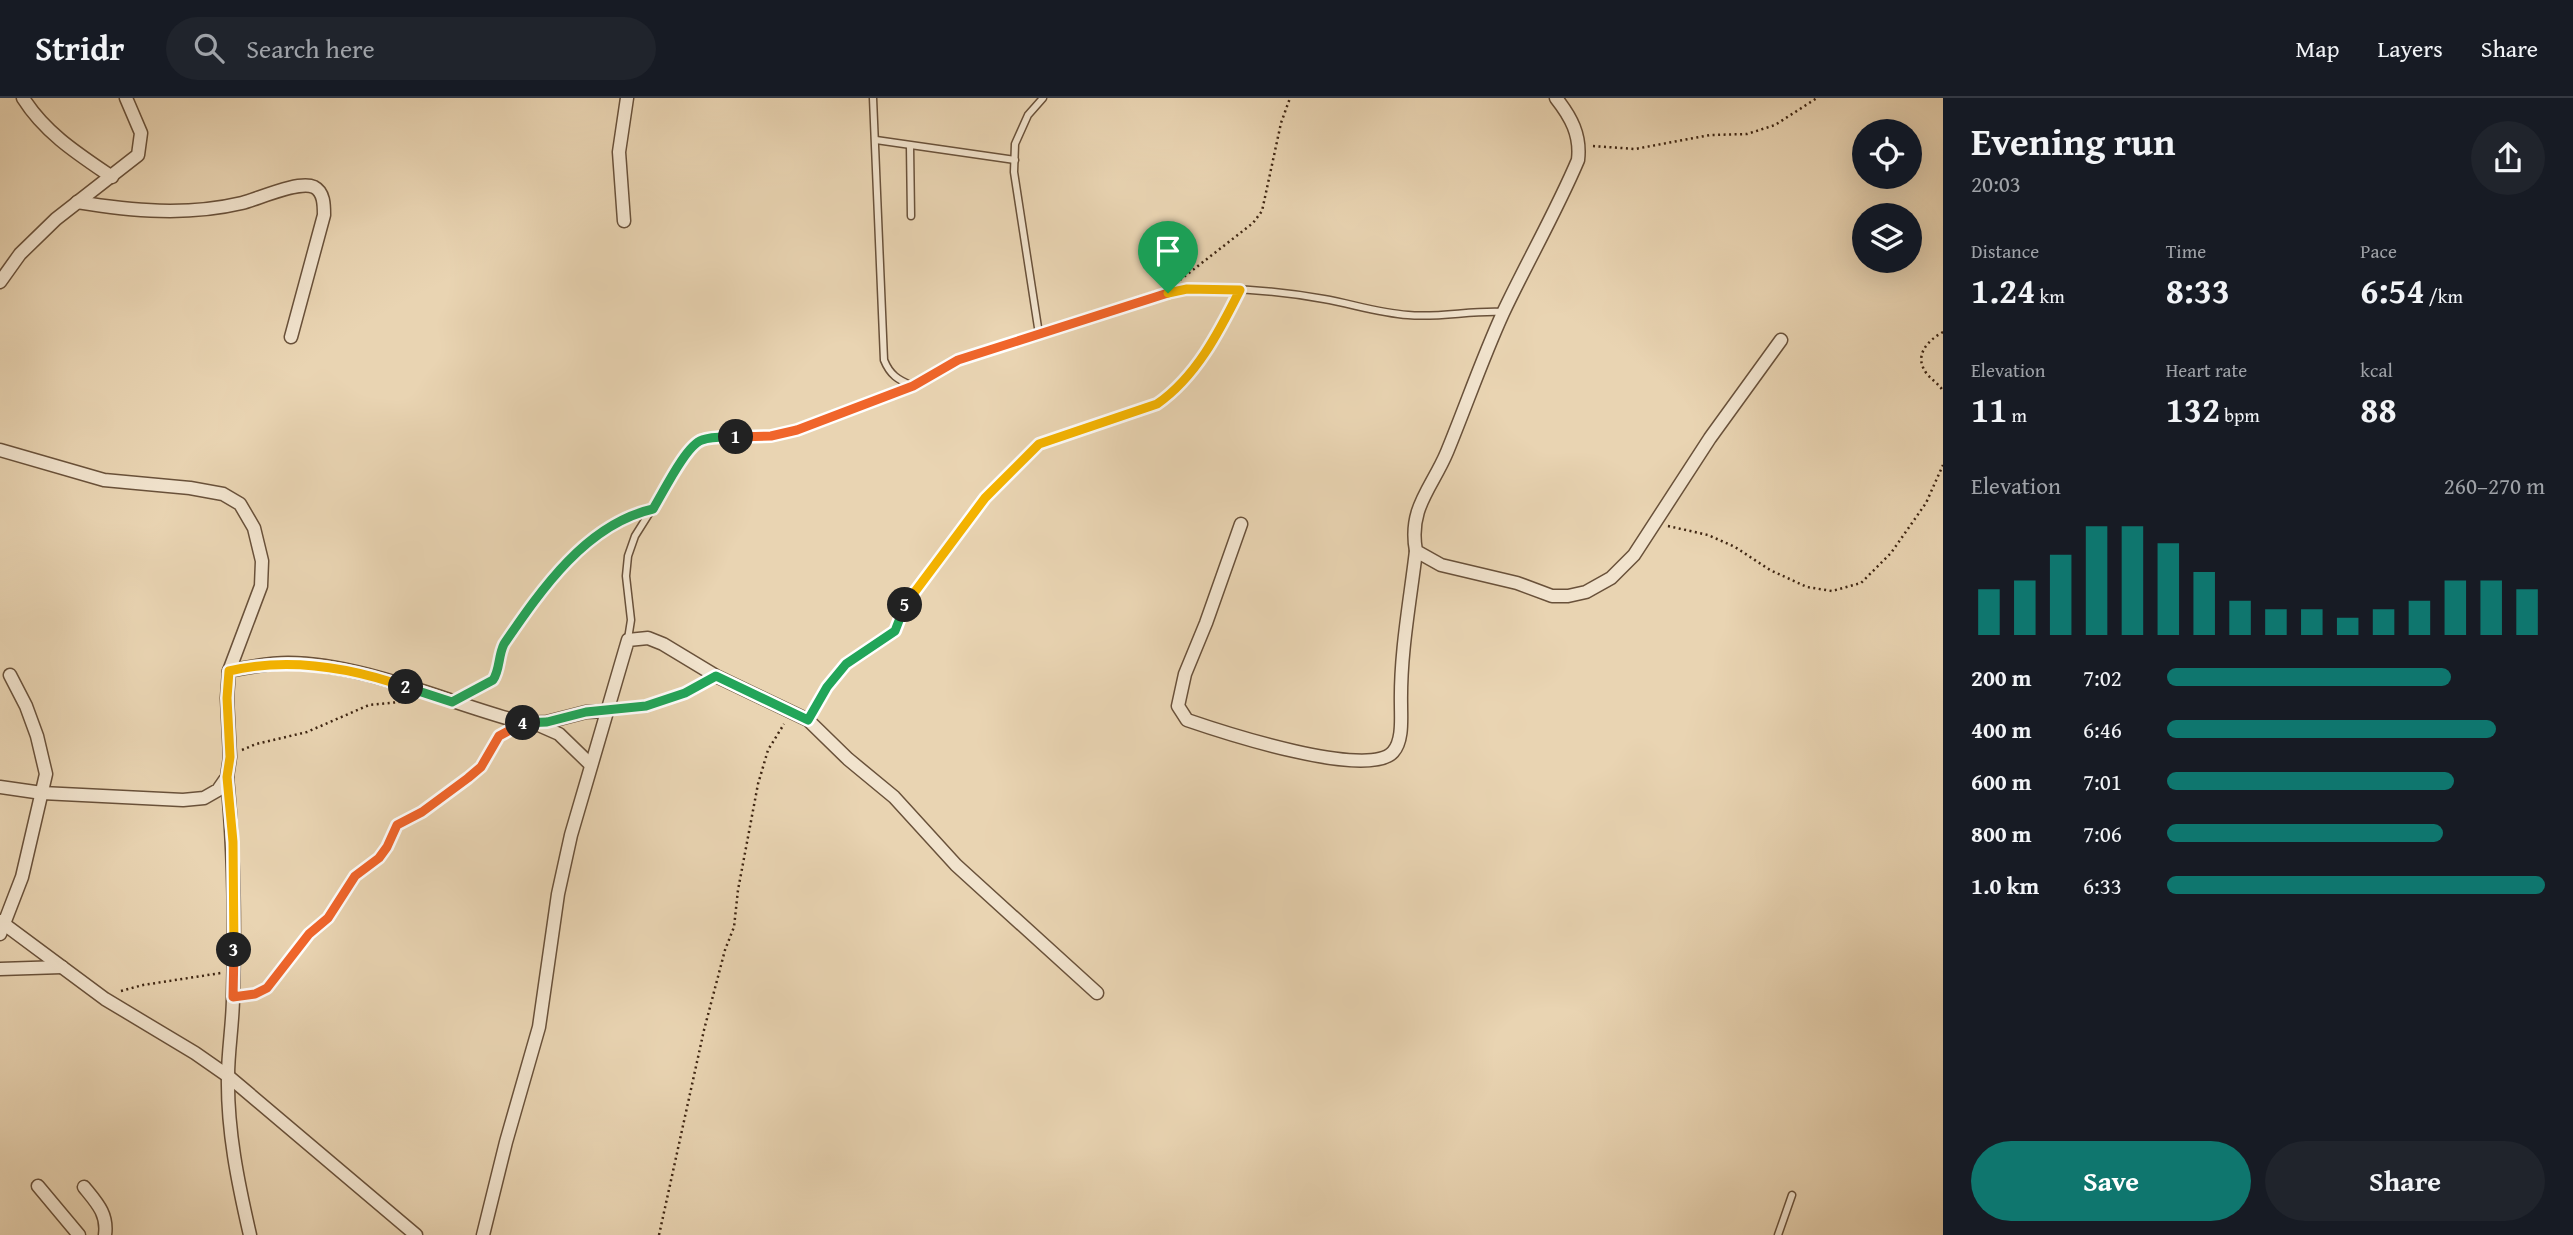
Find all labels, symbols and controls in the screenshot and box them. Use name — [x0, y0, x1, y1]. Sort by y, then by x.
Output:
search box — [166, 17, 656, 80]
text: Stridr — [35, 24, 124, 72]
icon: search — [190, 29, 228, 67]
text: Search here — [246, 29, 375, 68]
text: Map — [2296, 31, 2339, 66]
text: Layers — [2377, 31, 2443, 66]
text: Share — [2481, 31, 2538, 66]
text: Evening run — [1971, 113, 2175, 169]
map controls — [1852, 119, 1922, 273]
button: locate — [1852, 119, 1922, 189]
button: share — [2471, 121, 2545, 195]
text: 20:03 — [1971, 167, 2021, 200]
button: layers — [1852, 203, 1922, 273]
pin — [1138, 221, 1198, 293]
icon: arrive — [1149, 232, 1187, 270]
text: Distance — [1971, 237, 2039, 265]
text: Time — [2166, 237, 2206, 265]
text: Pace — [2360, 237, 2397, 265]
text: 1.24 — [1971, 265, 2035, 316]
text: 8:33 — [2166, 265, 2230, 316]
text: 6:54 — [2360, 265, 2425, 316]
text: km — [2035, 282, 2065, 310]
text: /km — [2425, 282, 2463, 310]
text: Elevation — [1971, 356, 2045, 384]
text: Heart rate — [2166, 356, 2247, 384]
text: kcal — [2360, 356, 2393, 384]
text: 11 — [1971, 384, 2007, 435]
text: 132 — [2166, 384, 2220, 435]
text: 88 — [2360, 384, 2397, 435]
text: m — [2007, 401, 2027, 429]
text: bpm — [2220, 401, 2260, 429]
pin: 1 — [718, 420, 754, 454]
text: 1 — [731, 422, 740, 450]
text: Elevation — [1971, 469, 2061, 502]
text: 260–270 m — [2444, 469, 2545, 502]
pin: 5 — [888, 588, 922, 622]
text: 5 — [900, 590, 909, 618]
text: 200 m — [1971, 661, 2032, 694]
text: 7:02 — [2083, 661, 2122, 694]
pin: 2 — [388, 670, 424, 704]
text: 2 — [401, 672, 410, 700]
pin: 4 — [505, 706, 540, 740]
text: 4 — [518, 708, 527, 736]
text: 400 m — [1971, 713, 2032, 746]
text: 6:46 — [2083, 713, 2122, 746]
text: 600 m — [1971, 765, 2032, 798]
text: 7:01 — [2083, 765, 2122, 798]
text: 800 m — [1971, 817, 2032, 850]
text: 7:06 — [2083, 817, 2122, 850]
text: 1.0 km — [1971, 869, 2039, 902]
text: 6:33 — [2083, 869, 2122, 902]
pin: 3 — [216, 932, 252, 968]
text: 3 — [229, 935, 238, 963]
button: Save — [1971, 1141, 2251, 1221]
button: Share — [2265, 1141, 2545, 1221]

